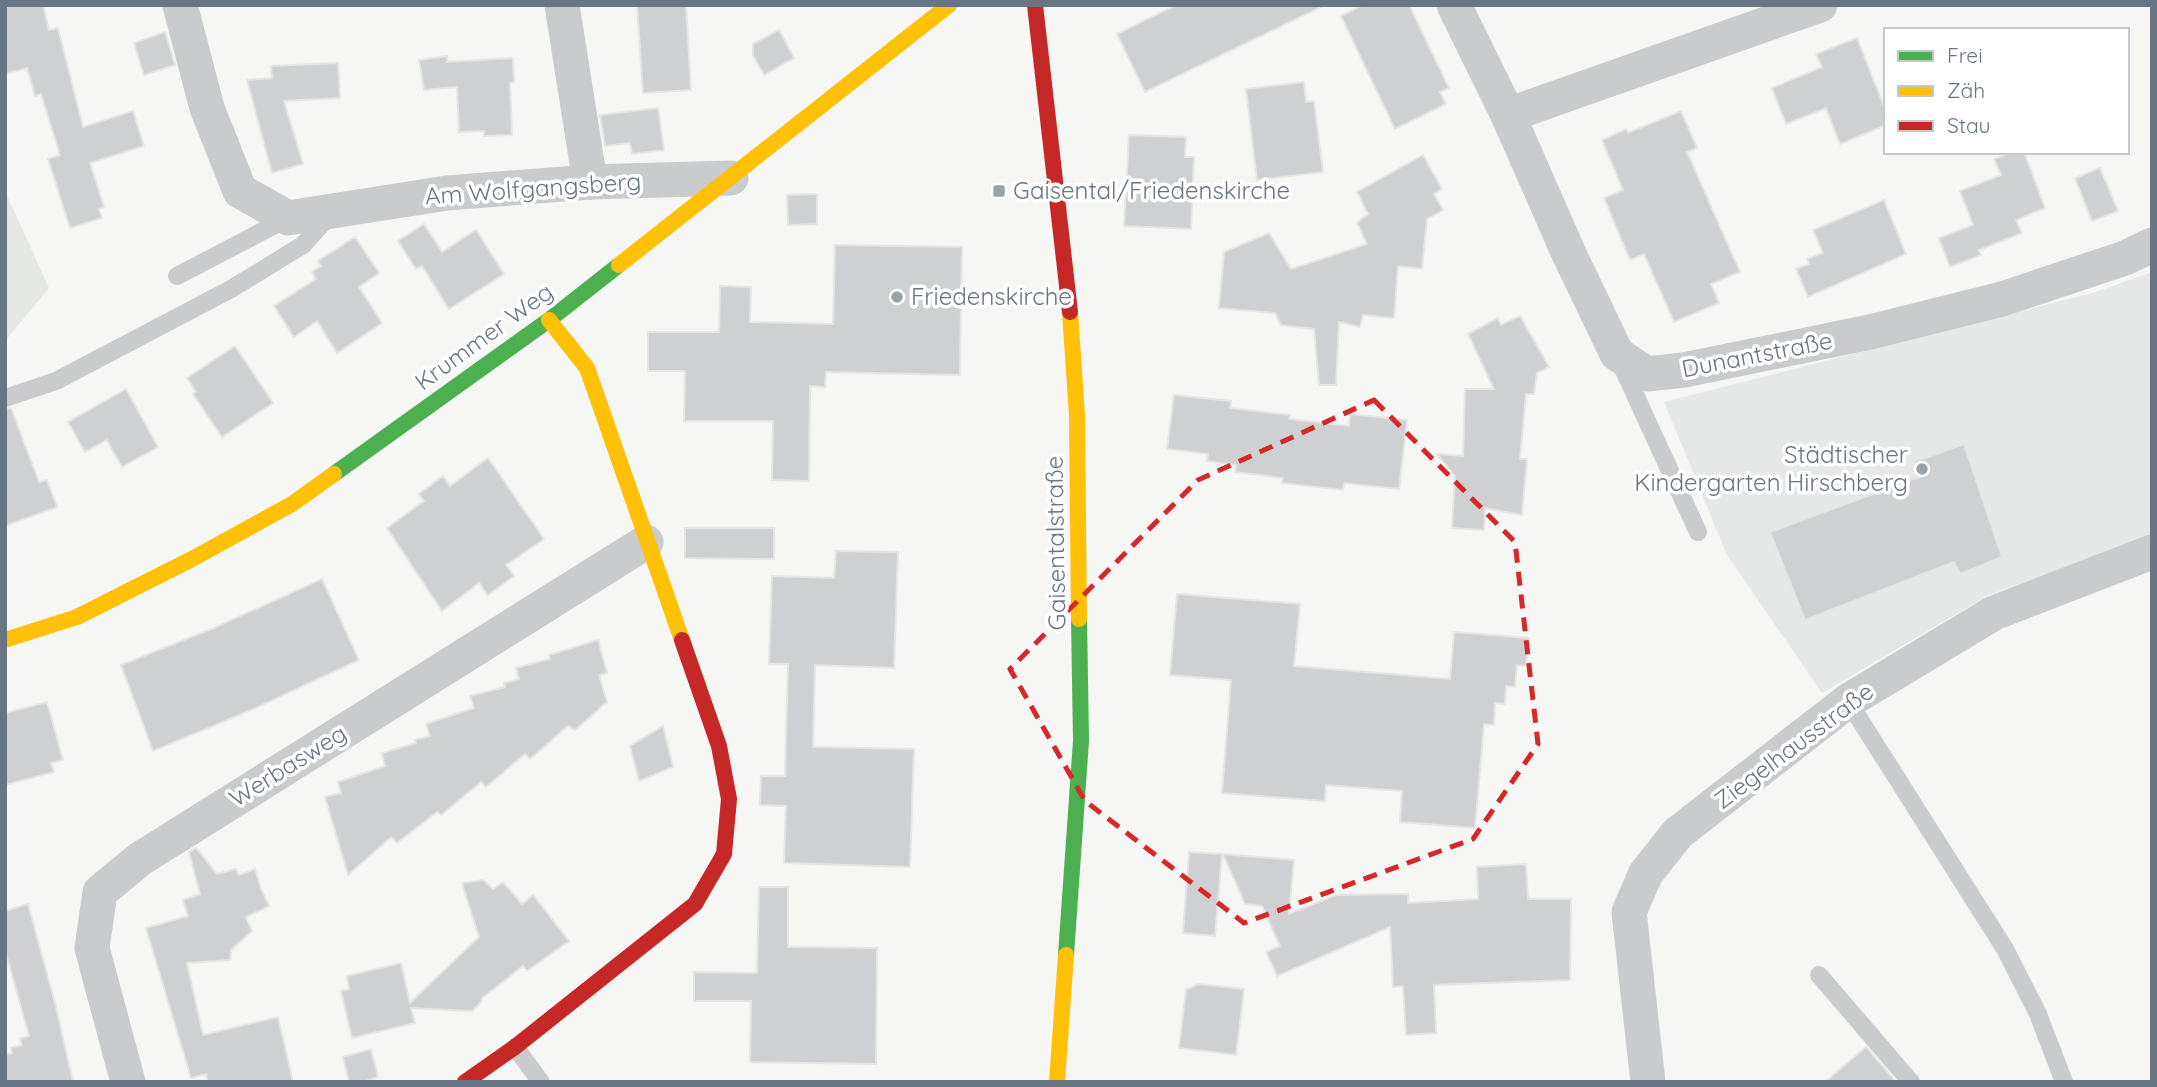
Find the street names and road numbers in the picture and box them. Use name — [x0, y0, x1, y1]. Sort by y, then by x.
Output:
street label: Am Wolfgangsberg — [424, 165, 642, 211]
street label: Krummer Weg — [409, 276, 558, 396]
street label: Dunantstraße — [1679, 325, 1835, 383]
street label: Gaisentalstraße — [1038, 455, 1072, 631]
street label: Ziegelhausstraße — [1708, 676, 1879, 815]
street label: Werbasweg — [223, 717, 352, 813]

